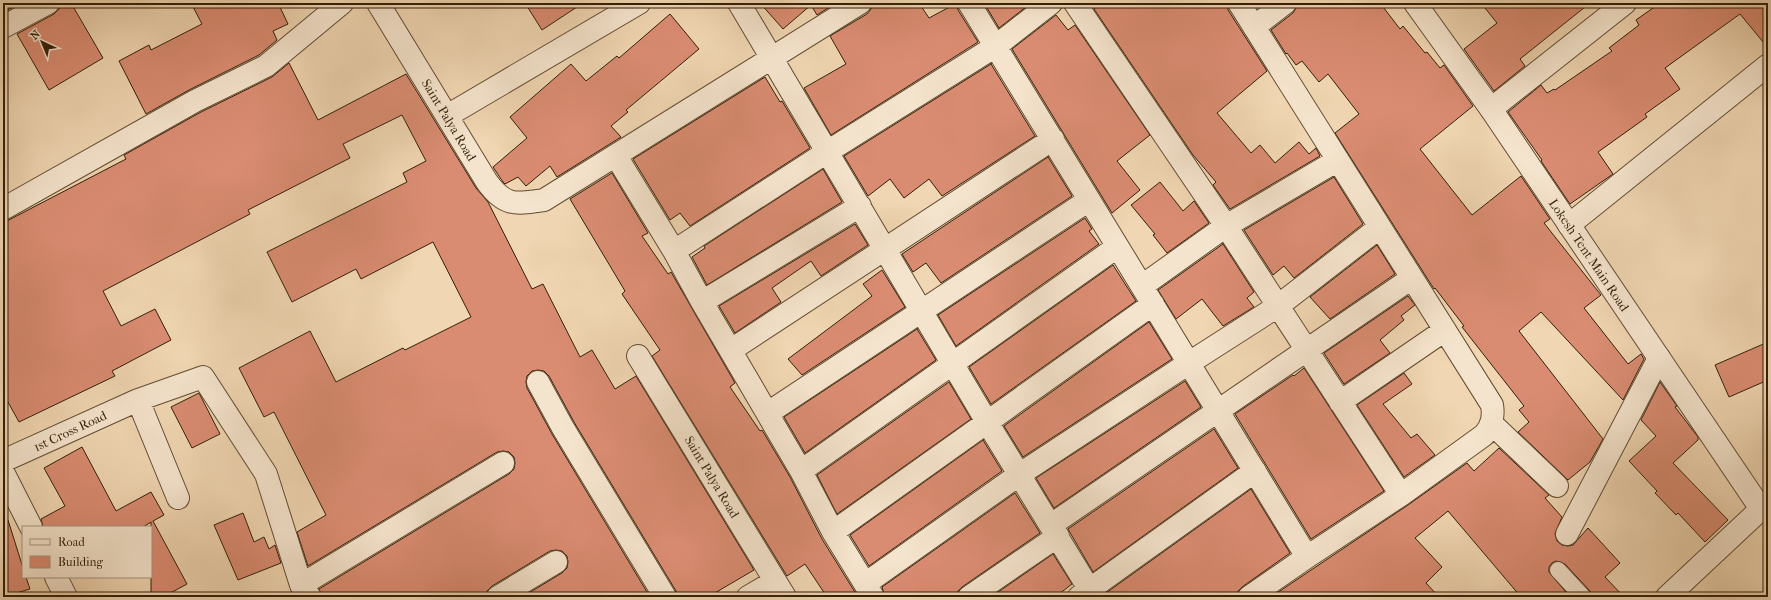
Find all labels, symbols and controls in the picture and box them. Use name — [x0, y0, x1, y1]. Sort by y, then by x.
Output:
north arrow — [22, 22, 62, 62]
text: N — [28, 27, 43, 43]
street label: Saint Palya Road — [419, 76, 480, 165]
street label: Lokesh Tent Main Road — [1546, 196, 1633, 315]
street label: 1st Cross Road — [31, 407, 110, 454]
street label: Saint Palya Road — [682, 433, 743, 522]
legend — [22, 526, 152, 578]
text: Road — [58, 535, 85, 549]
text: Building — [58, 555, 103, 569]

